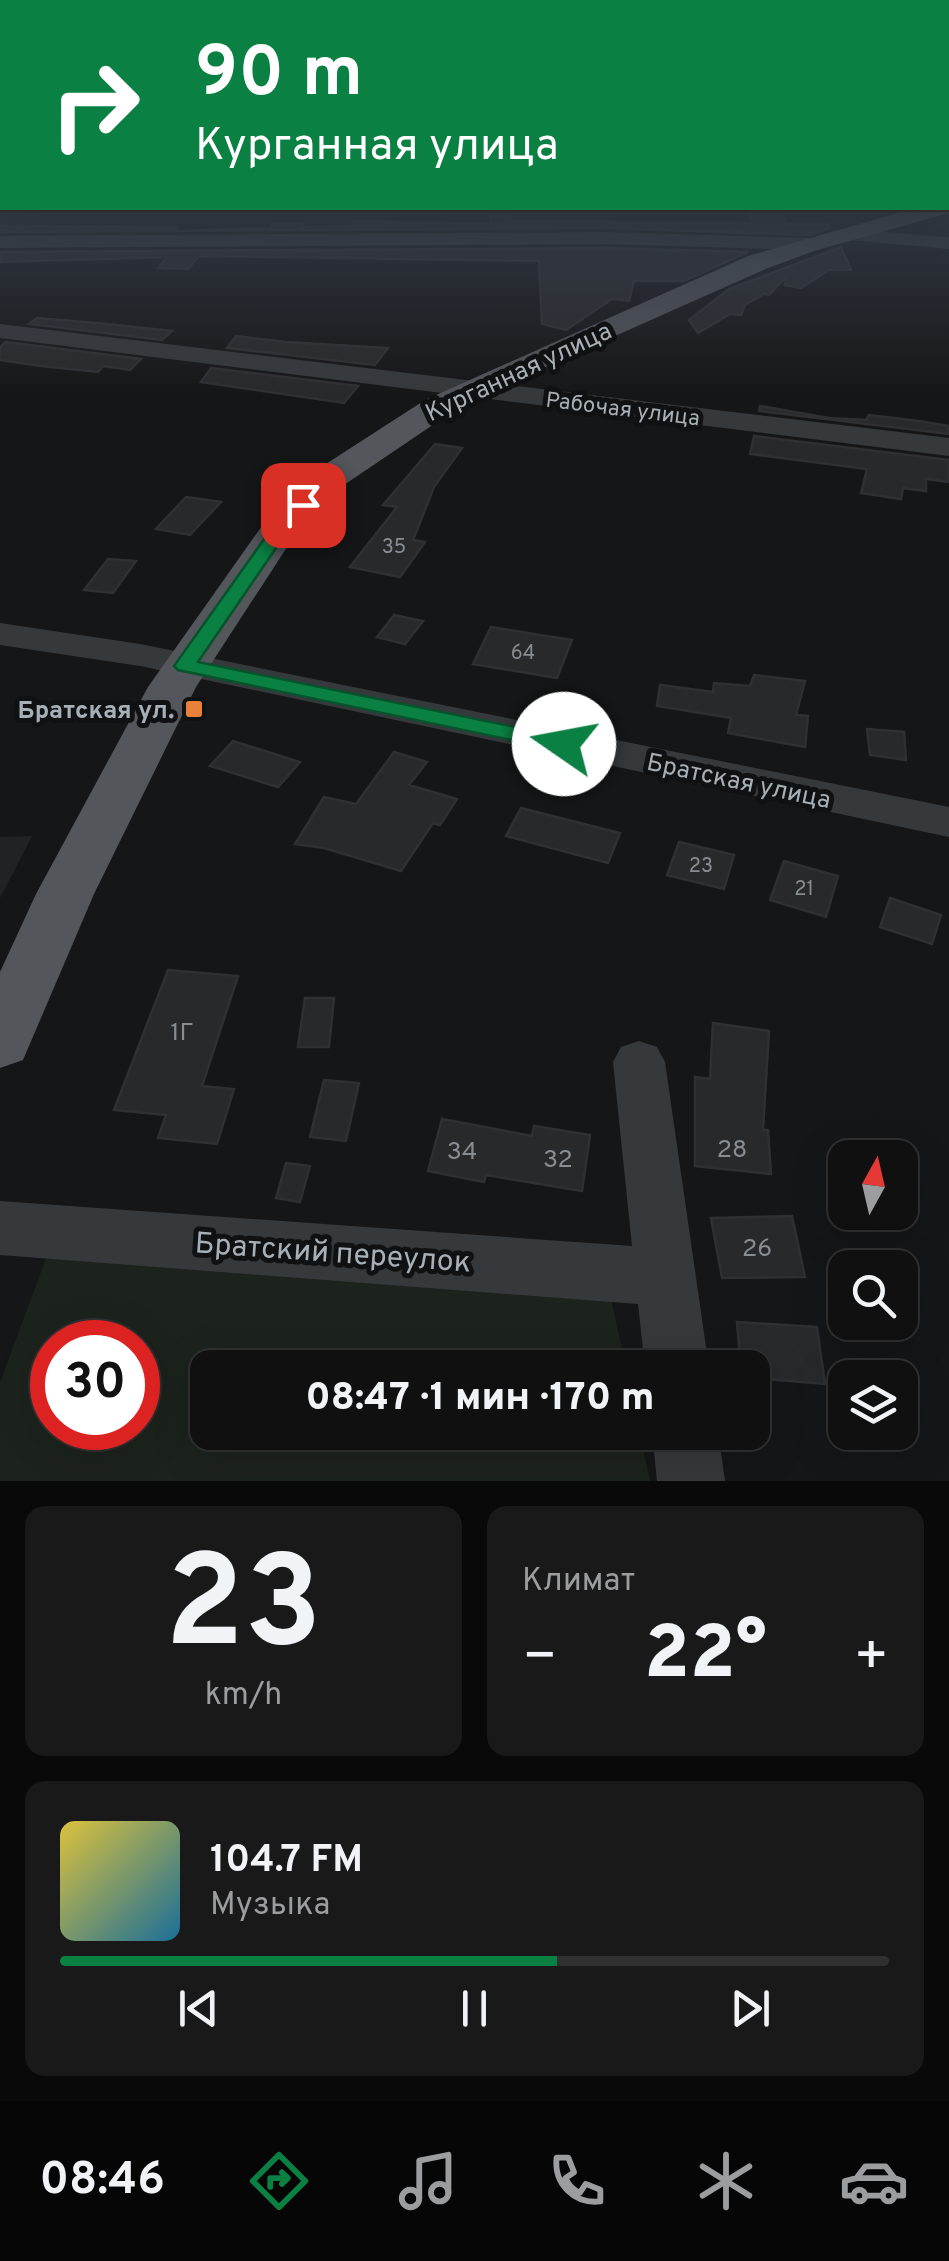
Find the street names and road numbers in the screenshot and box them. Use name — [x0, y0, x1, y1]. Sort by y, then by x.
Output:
street label: Курганная улица — [421, 317, 618, 431]
street label: Рабочая улица — [544, 388, 701, 433]
street label: Братская улица — [643, 748, 833, 818]
street label: Братский переулок — [194, 1226, 472, 1283]

